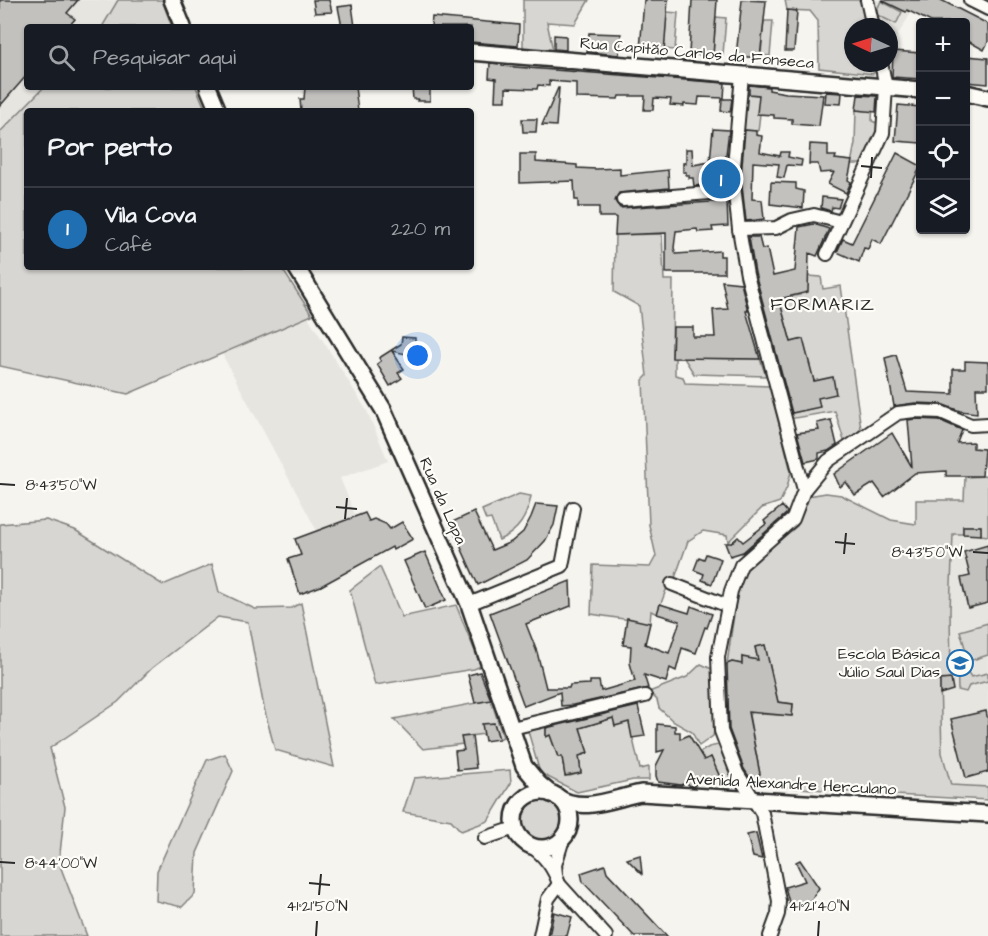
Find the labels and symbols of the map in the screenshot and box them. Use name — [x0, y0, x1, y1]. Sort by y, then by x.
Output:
north arrow — [844, 18, 898, 72]
street label: Rua Capitão Carlos da Fonseca — [579, 32, 815, 74]
pin: 1 — [702, 156, 740, 201]
district label: FORMARIZ — [770, 292, 876, 317]
your location — [403, 341, 432, 370]
street label: Rua da Lapa — [414, 454, 472, 548]
text: 8°43'50"W — [25, 475, 97, 496]
text: 8°43'50"W — [891, 542, 963, 563]
place label: Escola Básica Júlio Saul Dias — [838, 643, 940, 683]
school or university icon: Escola Básica Júlio Saul Dias — [945, 648, 975, 678]
street label: Avenida Alexandre Herculano — [685, 768, 897, 800]
text: 8°44'00"W — [25, 853, 97, 874]
text: 41°21'50"N — [286, 896, 348, 917]
text: 41°21'40"N — [789, 896, 849, 917]

